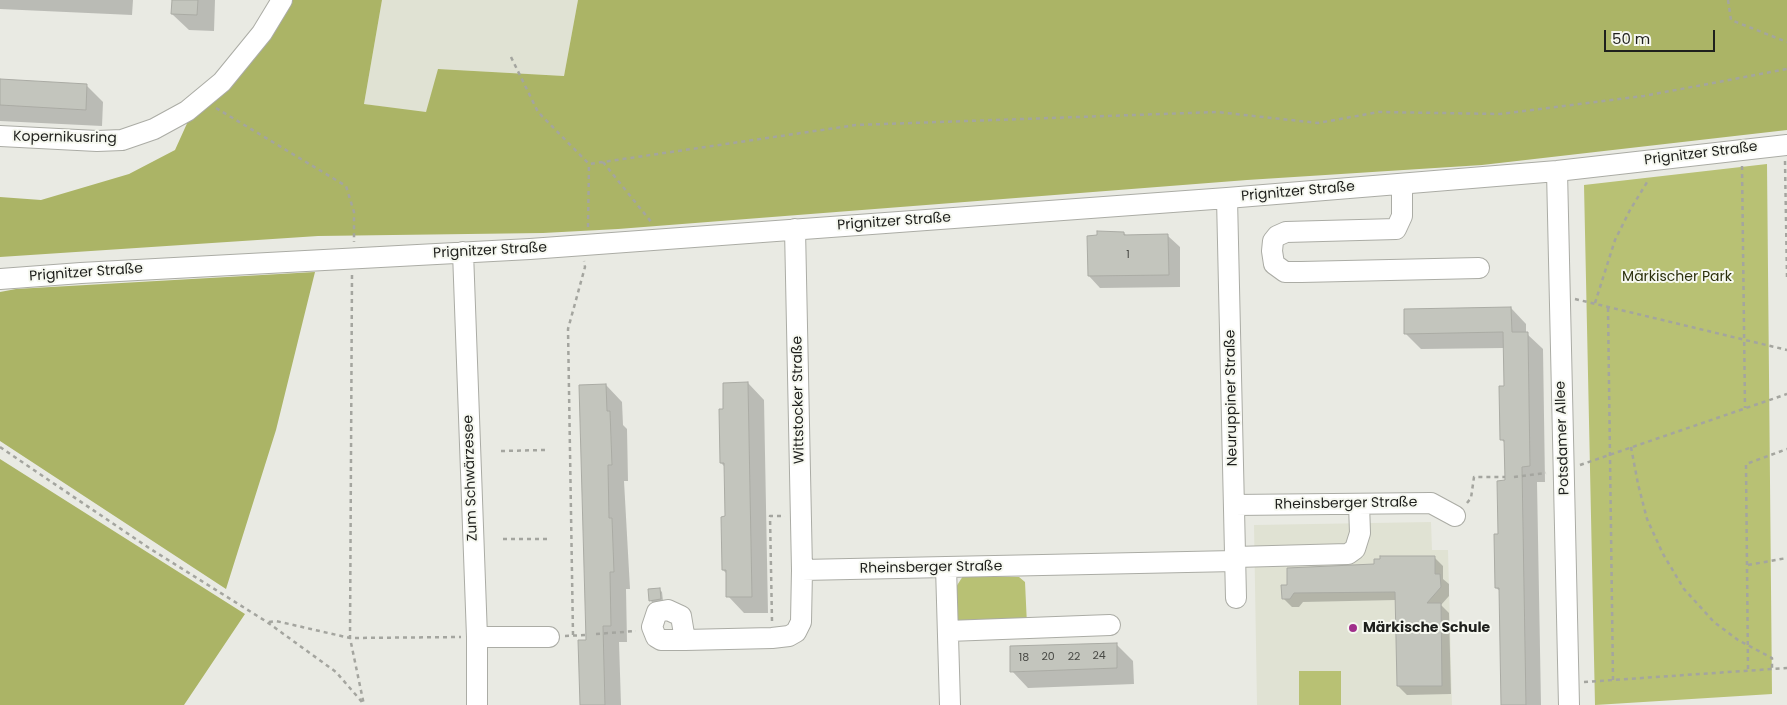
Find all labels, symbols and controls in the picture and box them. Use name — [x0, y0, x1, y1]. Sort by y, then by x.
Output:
scale bar — [1607, 20, 1718, 52]
text: 50 m — [1612, 28, 1650, 49]
street label: Kopernikusring — [13, 129, 117, 147]
street label: Prignitzer Straße — [1643, 139, 1759, 169]
street label: Prignitzer Straße — [1241, 179, 1355, 205]
street label: Prignitzer Straße — [837, 210, 951, 234]
street label: Prignitzer Straße — [433, 240, 547, 262]
house number: 1 — [1126, 248, 1130, 262]
street label: Prignitzer Straße — [29, 261, 143, 285]
park label: Märkischer Park — [1622, 269, 1732, 285]
street label: Neuruppiner Straße — [1222, 329, 1242, 467]
street label: Wittstocker Straße — [789, 336, 809, 464]
street label: Potsdamer Allee — [1553, 381, 1573, 495]
street label: Zum Schwärzesee — [460, 415, 482, 541]
street label: Rheinsberger Straße — [1275, 494, 1417, 514]
street label: Rheinsberger Straße — [860, 558, 1002, 578]
place label: Märkische Schule — [1363, 620, 1490, 636]
marker: Märkische Schule — [1347, 622, 1359, 634]
house number: 24 — [1092, 649, 1106, 663]
house number: 20 — [1041, 650, 1055, 664]
house number: 22 — [1068, 650, 1080, 664]
house number: 18 — [1019, 651, 1029, 665]

